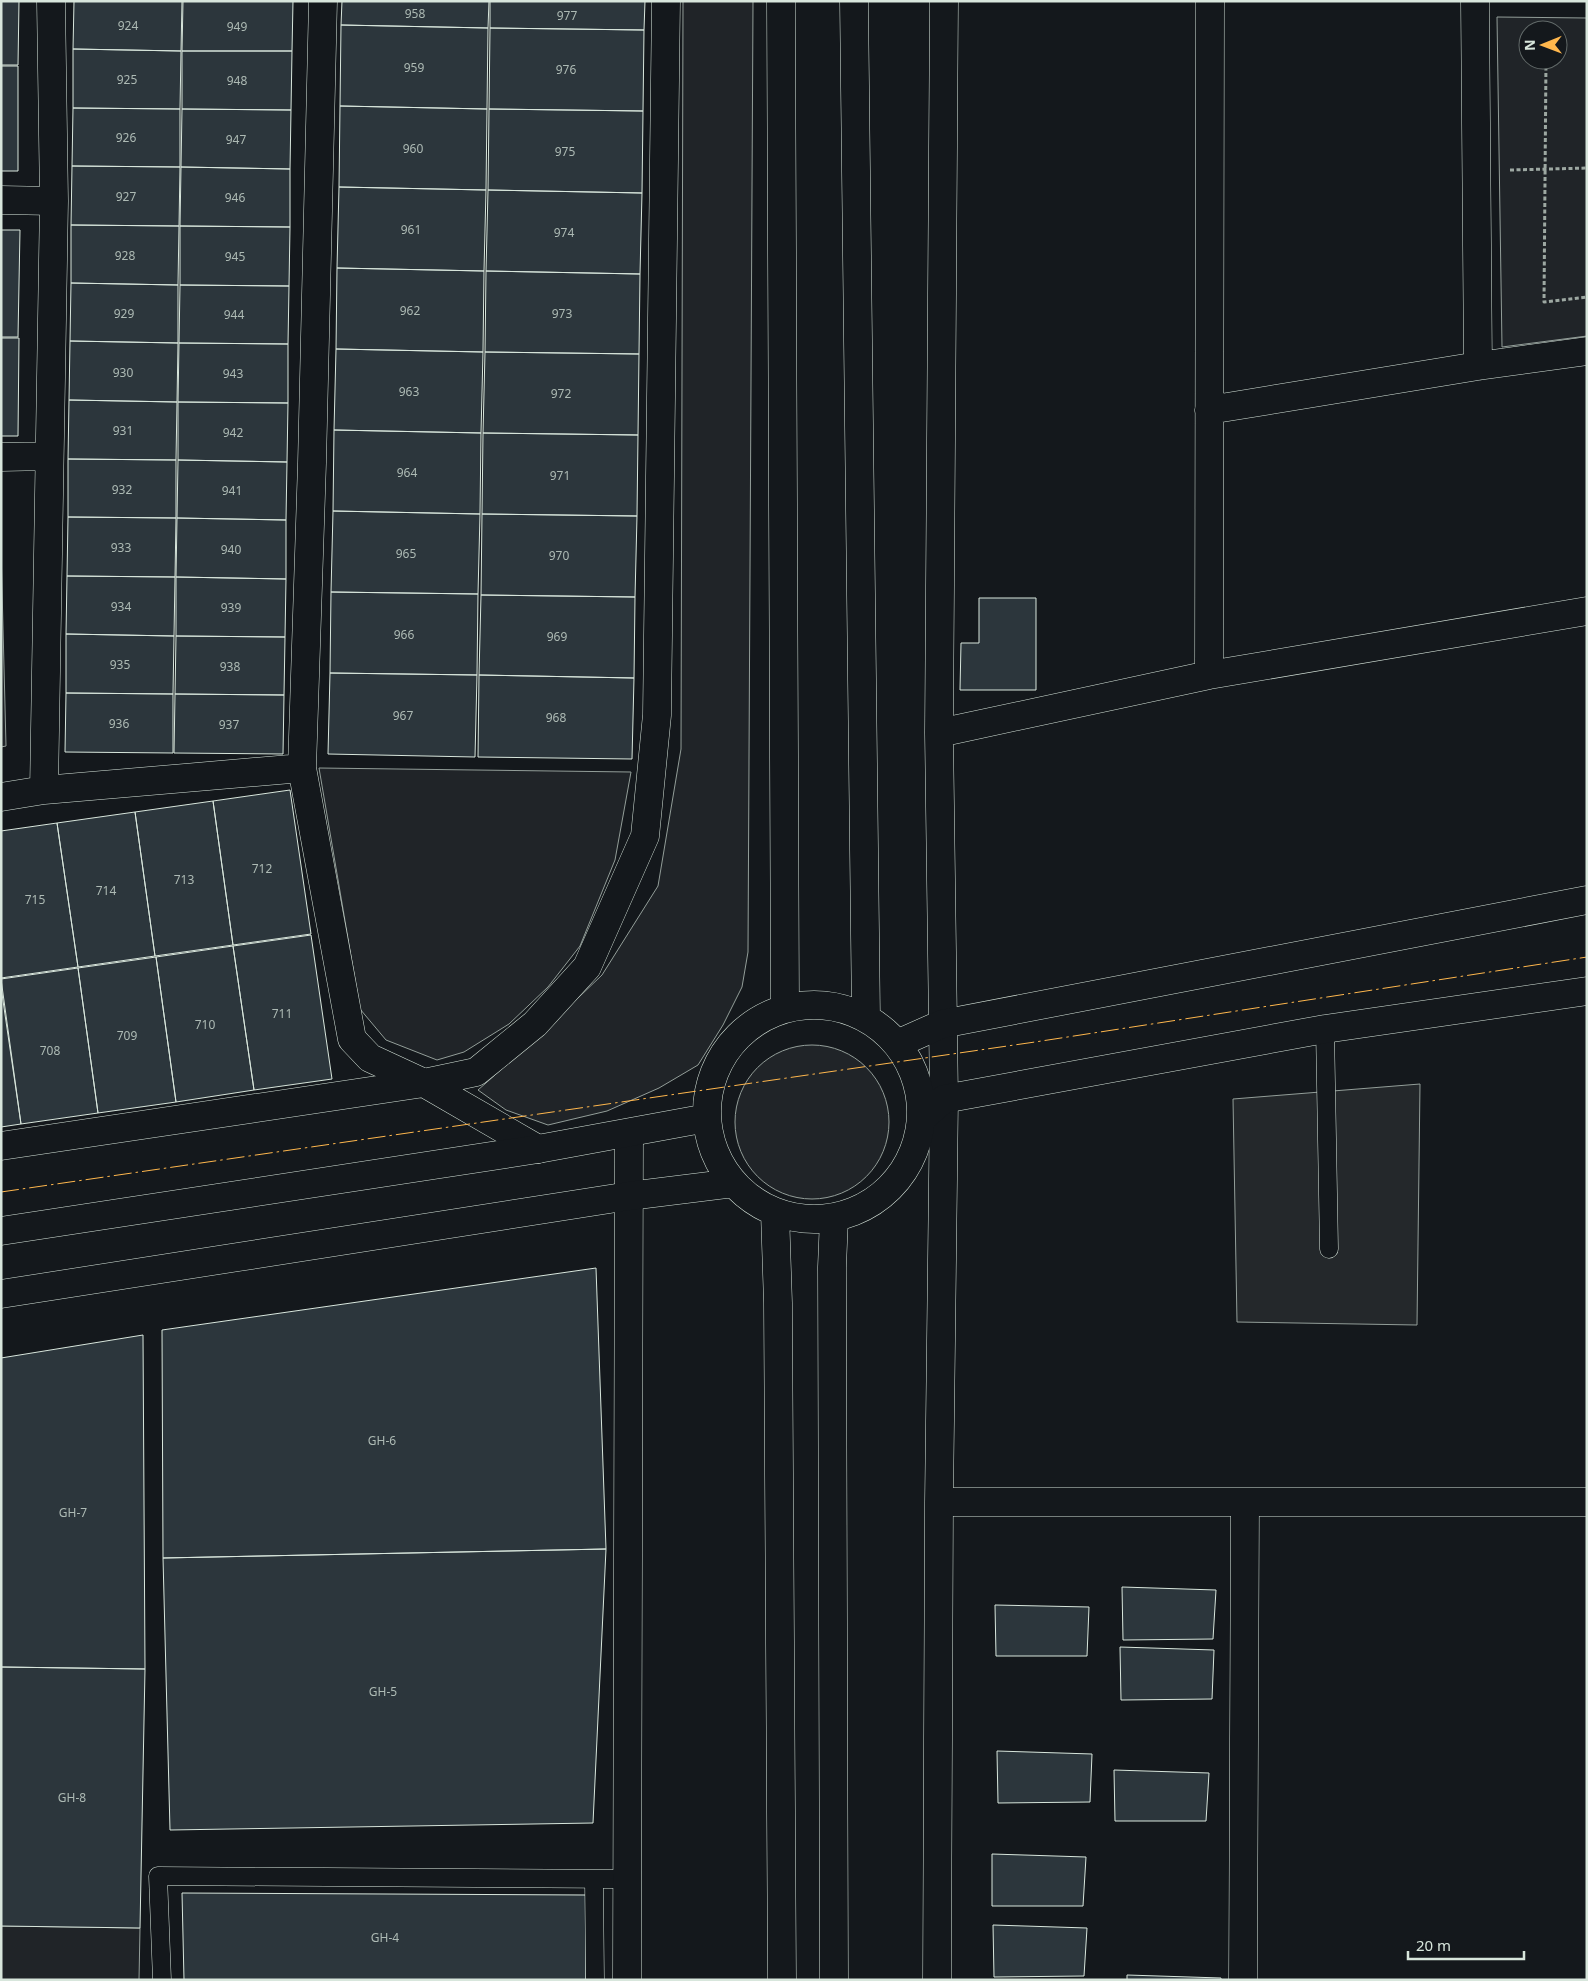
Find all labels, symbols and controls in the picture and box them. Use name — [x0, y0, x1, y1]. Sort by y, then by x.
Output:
house number: 958 — [405, 5, 425, 22]
house number: 977 — [557, 7, 577, 24]
house number: 924 — [118, 17, 138, 34]
house number: 949 — [227, 18, 247, 35]
north arrow — [1518, 20, 1568, 70]
text: N — [1520, 39, 1539, 51]
house number: 959 — [404, 59, 424, 76]
house number: 976 — [556, 61, 576, 78]
house number: 925 — [117, 71, 137, 88]
house number: 948 — [227, 72, 247, 89]
house number: 926 — [116, 129, 136, 146]
house number: 947 — [226, 131, 246, 148]
house number: 960 — [403, 140, 423, 157]
house number: 975 — [555, 143, 575, 160]
house number: 927 — [116, 188, 136, 205]
house number: 946 — [225, 189, 245, 206]
house number: 961 — [401, 221, 421, 238]
house number: 974 — [554, 224, 574, 241]
house number: 928 — [115, 247, 135, 264]
house number: 945 — [225, 248, 245, 265]
house number: 962 — [400, 302, 420, 319]
house number: 929 — [114, 305, 134, 322]
house number: 973 — [552, 305, 572, 322]
house number: 944 — [224, 306, 244, 323]
house number: 930 — [113, 364, 133, 381]
house number: 943 — [223, 365, 243, 382]
house number: 963 — [399, 383, 419, 400]
house number: 972 — [551, 385, 571, 402]
house number: 931 — [113, 422, 133, 439]
house number: 942 — [223, 424, 243, 441]
house number: 964 — [397, 464, 417, 481]
house number: 971 — [550, 467, 570, 484]
house number: 932 — [112, 481, 132, 498]
house number: 941 — [222, 482, 242, 499]
house number: 933 — [111, 539, 131, 556]
house number: 940 — [221, 541, 241, 558]
house number: 965 — [396, 545, 416, 562]
house number: 970 — [549, 547, 569, 564]
house number: 934 — [111, 598, 131, 615]
house number: 939 — [221, 599, 241, 616]
house number: 966 — [394, 626, 414, 643]
house number: 969 — [547, 628, 567, 645]
house number: 935 — [110, 656, 130, 673]
house number: 938 — [220, 658, 240, 675]
house number: 967 — [393, 707, 413, 724]
house number: 968 — [546, 709, 566, 726]
house number: 936 — [109, 715, 129, 732]
house number: 937 — [219, 716, 239, 733]
house number: 712 — [252, 860, 272, 877]
house number: 713 — [174, 871, 194, 888]
house number: 714 — [96, 882, 116, 899]
house number: 715 — [25, 891, 45, 908]
house number: 711 — [272, 1005, 292, 1022]
house number: 710 — [195, 1016, 215, 1033]
house number: 709 — [117, 1027, 137, 1044]
house number: 708 — [40, 1042, 60, 1059]
house number: GH-6 — [368, 1432, 396, 1449]
house number: GH-7 — [59, 1504, 87, 1521]
house number: GH-5 — [369, 1683, 397, 1700]
house number: GH-8 — [58, 1789, 86, 1806]
scale bar — [1408, 1928, 1524, 1960]
house number: GH-4 — [371, 1929, 399, 1946]
text: 20 m — [1416, 1935, 1451, 1955]

